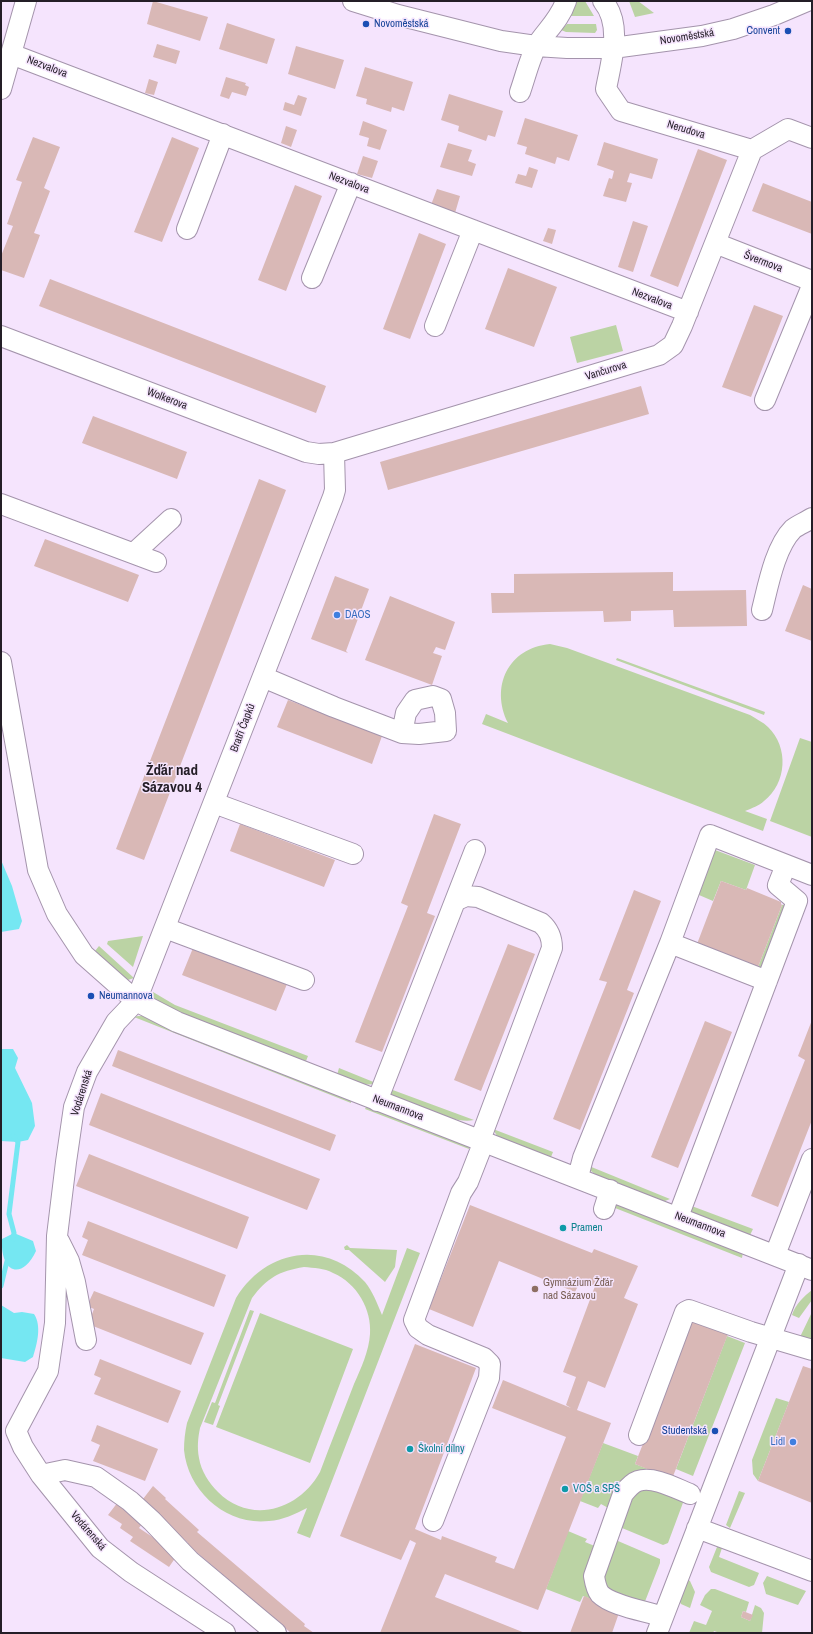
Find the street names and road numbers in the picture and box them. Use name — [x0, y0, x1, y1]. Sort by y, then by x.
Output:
street label: Novoměstská — [659, 26, 715, 48]
street label: Nezvalova — [25, 53, 69, 81]
street label: Nerudova — [665, 118, 707, 142]
street label: Nezvalova — [327, 169, 371, 197]
street label: Švermova — [742, 249, 784, 275]
street label: Nezvalova — [630, 285, 674, 313]
street label: Vančurova — [584, 358, 628, 384]
street label: Wolkerova — [145, 385, 189, 413]
street label: Bratří Čapků — [228, 702, 258, 754]
street label: Vodárenská — [68, 1068, 96, 1118]
street label: Neumannova — [371, 1092, 425, 1124]
street label: Neumannova — [673, 1209, 727, 1241]
street label: Vodárenská — [67, 1509, 109, 1553]

